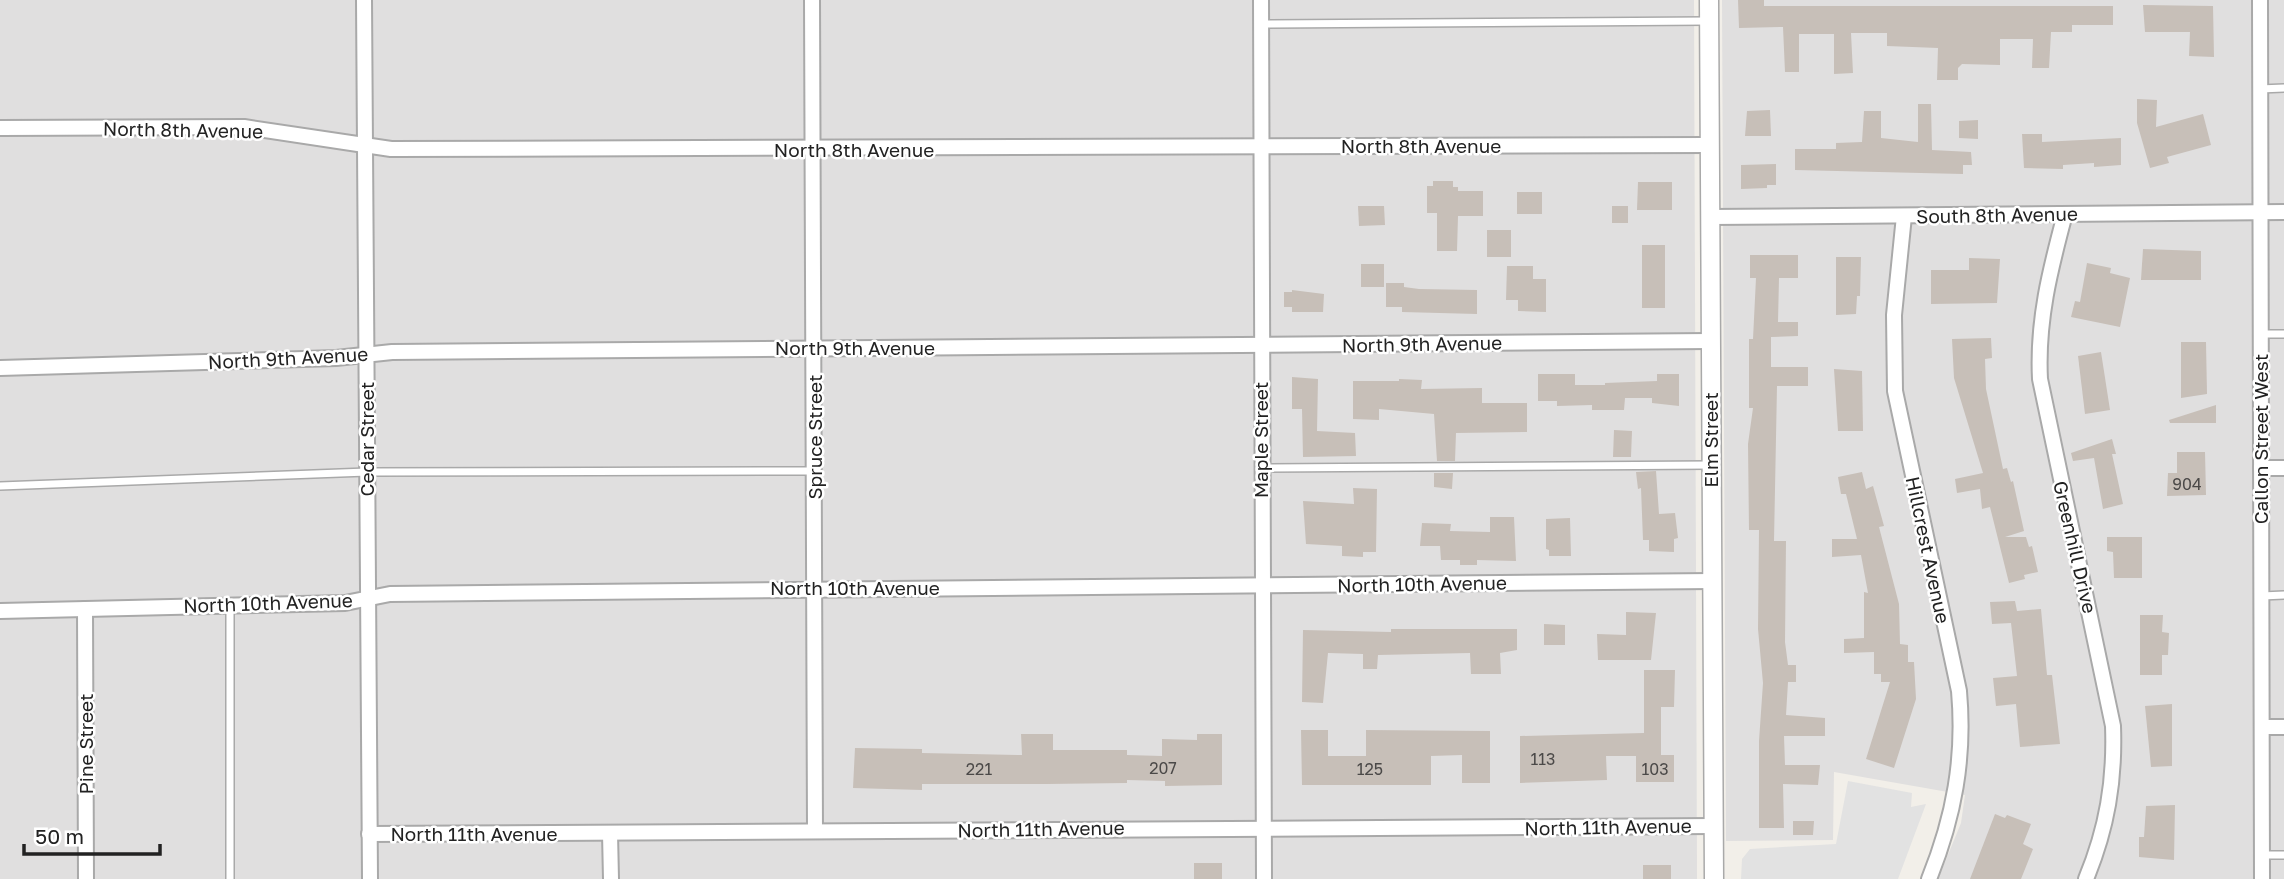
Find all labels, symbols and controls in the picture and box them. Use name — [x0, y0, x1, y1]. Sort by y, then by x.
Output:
street label: North 8th Avenue — [103, 117, 263, 142]
street label: North 8th Avenue — [1341, 134, 1501, 157]
street label: North 8th Avenue — [774, 138, 934, 161]
street label: South 8th Avenue — [1916, 202, 2078, 227]
street label: North 9th Avenue — [1342, 331, 1502, 356]
street label: North 9th Avenue — [775, 336, 935, 359]
street label: North 9th Avenue — [207, 342, 369, 373]
street label: Callon Street West — [2249, 354, 2272, 524]
street label: Spruce Street — [803, 374, 826, 500]
street label: Cedar Street — [355, 382, 378, 496]
street label: Maple Street — [1249, 382, 1272, 498]
street label: Elm Street — [1699, 392, 1722, 488]
street label: Hillcrest Avenue — [1902, 474, 1955, 625]
house number: 904 — [2172, 474, 2202, 494]
street label: Greenhill Drive — [2049, 478, 2102, 615]
street label: North 10th Avenue — [1337, 571, 1507, 596]
street label: North 10th Avenue — [770, 576, 940, 599]
street label: North 10th Avenue — [183, 588, 353, 617]
street label: Pine Street — [74, 693, 97, 795]
house number: 113 — [1531, 749, 1555, 769]
house number: 207 — [1149, 758, 1177, 778]
house number: 221 — [966, 759, 992, 779]
house number: 125 — [1357, 759, 1383, 779]
house number: 103 — [1641, 759, 1669, 779]
scale bar — [24, 812, 161, 856]
street label: North 11th Avenue — [1524, 814, 1692, 839]
street label: North 11th Avenue — [957, 816, 1125, 841]
street label: North 11th Avenue — [390, 822, 558, 845]
text: 50 m — [35, 823, 84, 849]

